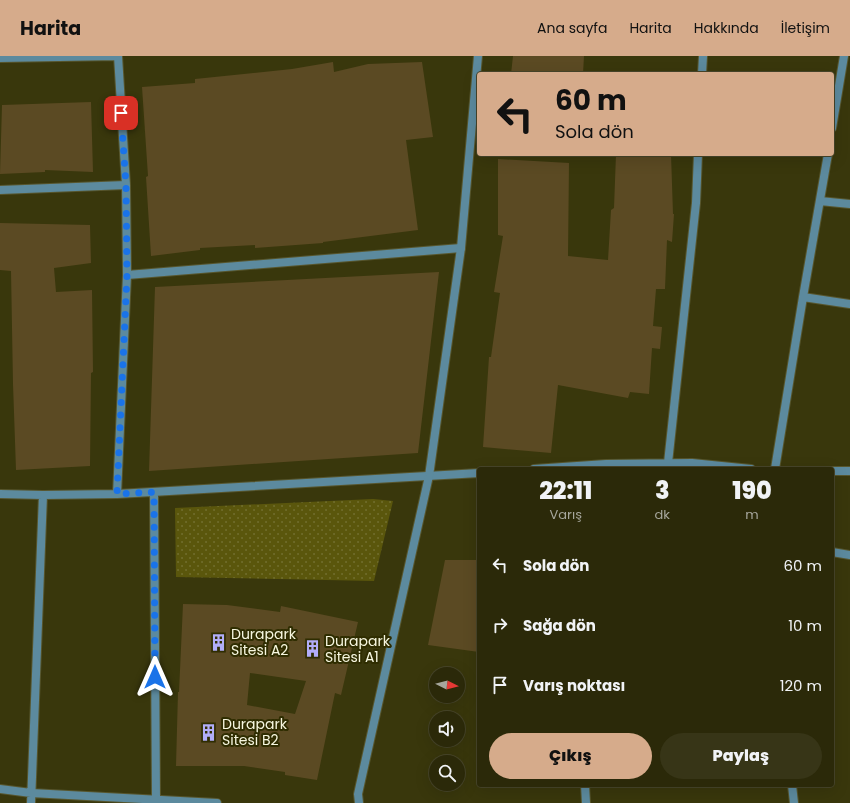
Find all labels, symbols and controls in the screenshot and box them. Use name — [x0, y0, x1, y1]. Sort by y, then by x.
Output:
text: Harita — [20, 15, 81, 42]
text: Ana sayfa — [537, 18, 607, 38]
text: Harita — [629, 18, 672, 38]
text: Hakkında — [694, 18, 759, 38]
text: İletişim — [781, 18, 830, 38]
text: 60 m — [555, 81, 627, 120]
icon: left — [489, 88, 541, 140]
pin — [104, 96, 138, 130]
icon: arrive — [110, 102, 132, 124]
text: Sola dön — [555, 119, 634, 144]
text: 22:11 — [539, 474, 592, 507]
text: 3 — [655, 474, 670, 507]
text: 190 — [732, 474, 772, 507]
text: Varış — [550, 505, 582, 524]
text: dk — [655, 505, 670, 524]
text: m — [745, 505, 759, 524]
icon: left — [489, 554, 511, 576]
text: Sola dön — [523, 555, 589, 576]
text: 60 m — [784, 555, 822, 576]
icon: right — [489, 614, 511, 636]
text: Sağa dön — [523, 615, 596, 636]
text: 10 m — [788, 615, 822, 636]
place label: Durapark Sitesi A2 — [231, 624, 297, 660]
place label: Durapark Sitesi A1 — [325, 631, 391, 667]
building icon: Durapark Sitesi A2 — [208, 632, 228, 652]
building icon: Durapark Sitesi A1 — [302, 639, 322, 659]
position arrow — [134, 656, 176, 698]
north arrow — [429, 667, 465, 703]
map controls — [429, 667, 465, 791]
icon: arrive — [489, 674, 511, 696]
text: Varış noktası — [523, 675, 625, 696]
text: 120 m — [780, 675, 822, 696]
button: sound — [429, 711, 465, 747]
place label: Durapark Sitesi B2 — [222, 714, 288, 750]
building icon: Durapark Sitesi B2 — [199, 722, 219, 742]
button: Çıkış — [489, 733, 652, 779]
button: Paylaş — [660, 733, 822, 779]
button: search — [429, 755, 465, 791]

